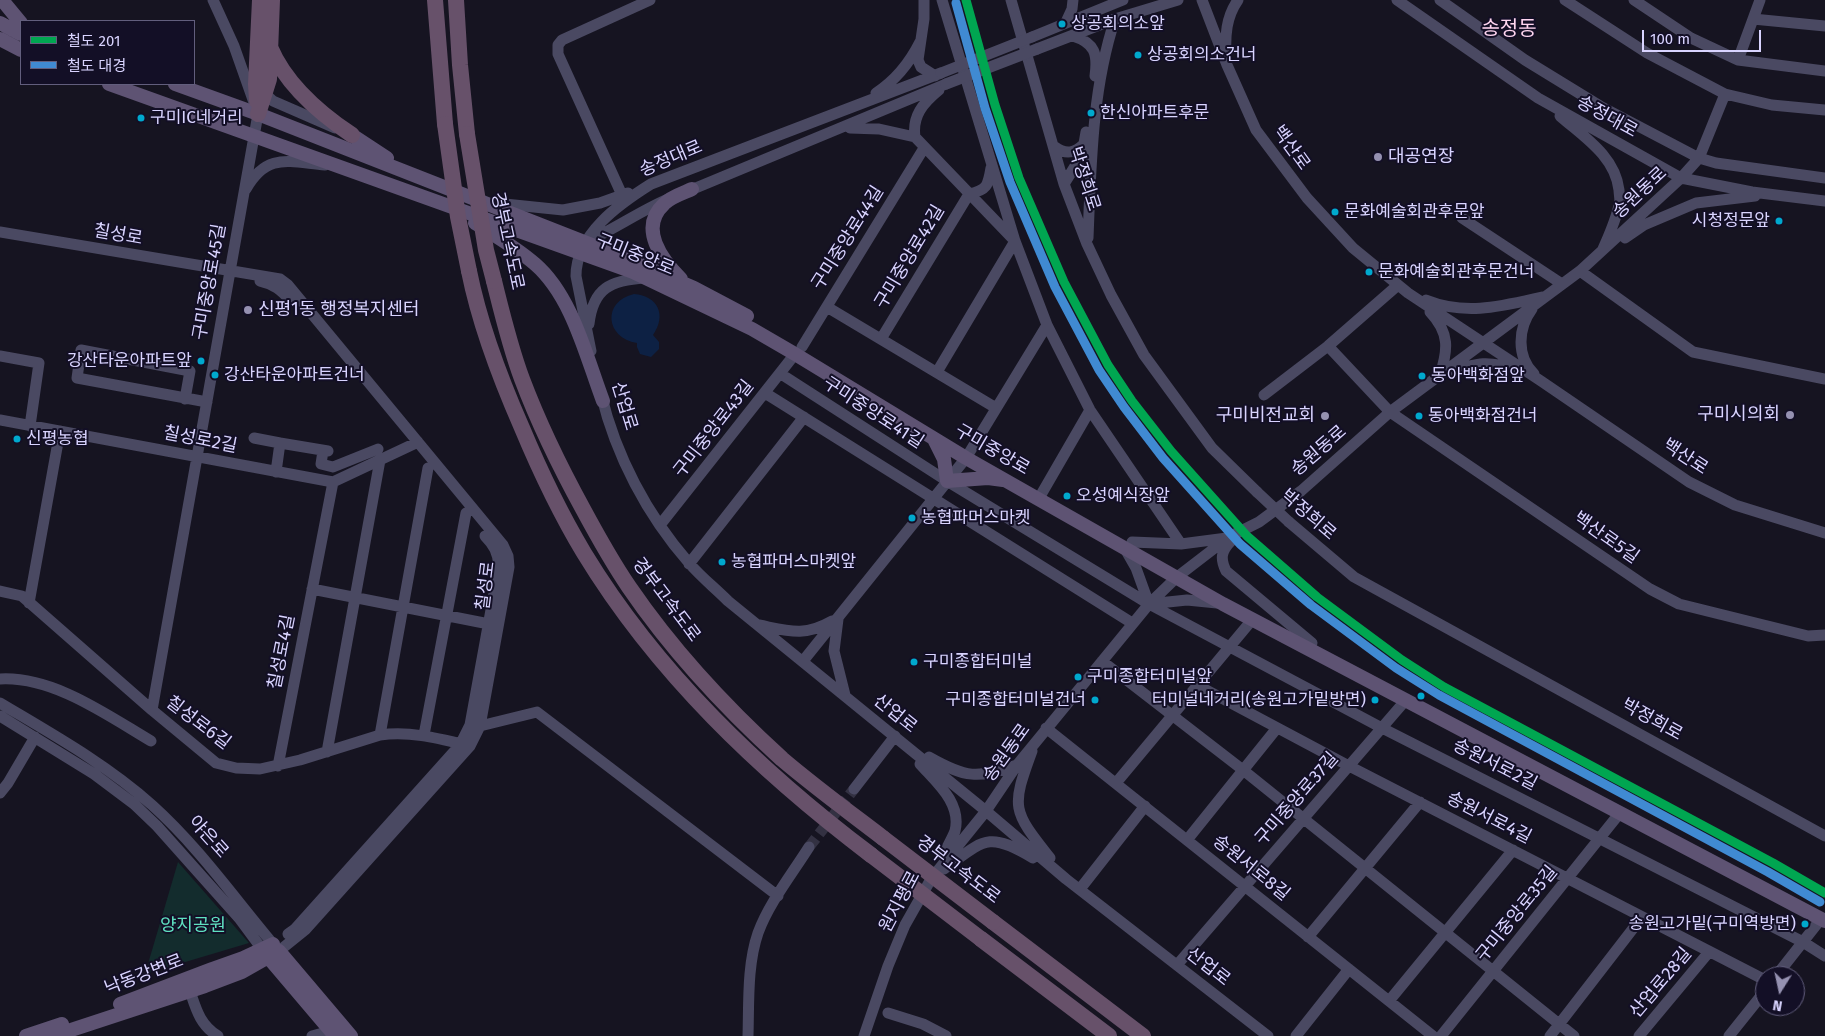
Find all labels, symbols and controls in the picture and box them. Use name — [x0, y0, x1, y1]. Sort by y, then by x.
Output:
place label: 상공회의소앞 — [1071, 14, 1165, 34]
district label: 송정동 — [1481, 17, 1537, 41]
marker: 상공회의소앞 — [1057, 19, 1067, 29]
legend — [20, 20, 195, 85]
scale bar — [1645, 20, 1764, 52]
text: 100 m — [1650, 30, 1690, 48]
text: 철도 201 — [67, 32, 121, 50]
place label: 상공회의소건너 — [1147, 45, 1256, 65]
marker: 상공회의소건너 — [1133, 50, 1143, 60]
text: 철도 대경 — [67, 57, 126, 75]
street label: 송정대로 — [1573, 91, 1641, 143]
place label: 한신아파트후문 — [1100, 103, 1209, 123]
place label: 구미IC네거리 — [150, 108, 243, 128]
marker: 한신아파트후문 — [1086, 108, 1096, 118]
marker: 구미IC네거리 — [136, 113, 146, 123]
street label: 백산로 — [1268, 122, 1314, 174]
street label: 송정대로 — [636, 136, 706, 182]
street label: 박정희로 — [1063, 144, 1105, 214]
place label: 대공연장 — [1388, 146, 1454, 168]
marker: 대공연장 — [1372, 151, 1384, 163]
street label: 송원동로 — [1608, 163, 1672, 223]
street label: 구미중앙로44길 — [807, 182, 889, 294]
street label: 경부고속도로 — [486, 190, 528, 292]
street label: 구미중앙로42길 — [870, 201, 950, 313]
place label: 문화예술회관후문앞 — [1344, 202, 1485, 222]
marker: 문화예술회관후문앞 — [1330, 207, 1340, 217]
place label: 시청정문앞 — [1692, 211, 1770, 231]
marker: 시청정문앞 — [1774, 216, 1784, 226]
street label: 칠성로 — [92, 220, 144, 250]
street label: 구미중앙로45길 — [189, 222, 231, 342]
street label: 구미중앙로 — [593, 229, 677, 281]
place label: 문화예술회관후문건너 — [1378, 262, 1534, 282]
marker: 문화예술회관후문건너 — [1364, 267, 1374, 277]
place label: 신평1동 행정복지센터 — [258, 299, 420, 321]
marker: 신평1동 행정복지센터 — [242, 304, 254, 316]
place label: 강산타운아파트앞 — [67, 351, 192, 371]
marker: 강산타운아파트앞 — [196, 356, 206, 366]
place label: 강산타운아파트건너 — [224, 365, 365, 385]
place label: 동아백화점앞 — [1431, 366, 1525, 386]
marker: 강산타운아파트건너 — [210, 370, 220, 380]
marker: 동아백화점앞 — [1417, 371, 1427, 381]
street label: 구미중앙로41길 — [819, 372, 927, 454]
street label: 구미중앙로43길 — [669, 376, 759, 482]
street label: 산업로 — [606, 379, 642, 433]
place label: 구미시의회 — [1697, 404, 1780, 426]
place label: 구미비전교회 — [1216, 405, 1315, 427]
place label: 동아백화점건너 — [1428, 406, 1537, 426]
marker: 구미시의회 — [1784, 409, 1796, 421]
marker: 구미비전교회 — [1319, 410, 1331, 422]
marker: 동아백화점건너 — [1414, 411, 1424, 421]
street label: 구미중앙로 — [951, 420, 1033, 480]
street label: 송원동로 — [1287, 421, 1351, 481]
street label: 칠성로2길 — [161, 422, 239, 458]
place label: 신평농협 — [26, 429, 89, 449]
marker: 신평농협 — [12, 434, 22, 444]
street label: 백산로 — [1658, 434, 1712, 480]
street label: 박정희로 — [1276, 485, 1340, 545]
place label: 오성예식장앞 — [1076, 486, 1170, 506]
marker: 오성예식장앞 — [1062, 491, 1072, 501]
place label: 농협파머스마켓 — [921, 508, 1030, 528]
street label: 백산로5길 — [1569, 508, 1643, 568]
marker: 농협파머스마켓 — [907, 513, 917, 523]
place label: 농협파머스마켓앞 — [731, 552, 856, 572]
street label: 경부고속도로 — [627, 554, 705, 646]
marker: 농협파머스마켓앞 — [717, 557, 727, 567]
street label: 칠성로 — [472, 560, 500, 612]
street label: 칠성로4길 — [264, 613, 300, 691]
place label: 구미종합터미널 — [923, 652, 1032, 672]
marker: 구미종합터미널 — [909, 657, 919, 667]
place label: 구미종합터미널앞 — [1087, 667, 1212, 687]
marker: 구미종합터미널앞 — [1073, 672, 1083, 682]
street label: 산업로 — [869, 690, 921, 738]
place label: 구미종합터미널건너 — [945, 690, 1086, 710]
place label: 터미널네거리(송원고가밑방면) — [1152, 690, 1366, 710]
unlabelled marker — [1416, 691, 1426, 701]
street label: 칠성로6길 — [161, 692, 235, 754]
street label: 박정희로 — [1618, 694, 1686, 746]
marker: 구미종합터미널건너 — [1090, 695, 1100, 705]
marker: 터미널네거리(송원고가밑방면) — [1370, 695, 1380, 705]
street label: 송원동로 — [979, 720, 1035, 786]
street label: 송원서로2길 — [1449, 735, 1541, 795]
street label: 구미중앙로37길 — [1251, 748, 1343, 850]
street label: 송원서로4길 — [1443, 787, 1535, 849]
street label: 야은로 — [183, 811, 233, 863]
street label: 송원서로8길 — [1208, 830, 1294, 906]
street label: 경부고속도로 — [912, 831, 1004, 909]
street label: 구미중앙로35길 — [1472, 862, 1562, 966]
street label: 원지평로 — [875, 868, 925, 936]
place label: 송원고가밑(구미역방면) — [1629, 914, 1796, 934]
park label: 양지공원 — [160, 915, 226, 937]
marker: 송원고가밑(구미역방면) — [1800, 919, 1810, 929]
street label: 산업로 — [1182, 943, 1234, 991]
street label: 산업로28길 — [1625, 943, 1697, 1023]
street label: 낙동강변로 — [101, 950, 187, 1000]
north arrow — [1755, 966, 1805, 1016]
text: N — [1771, 996, 1784, 1014]

